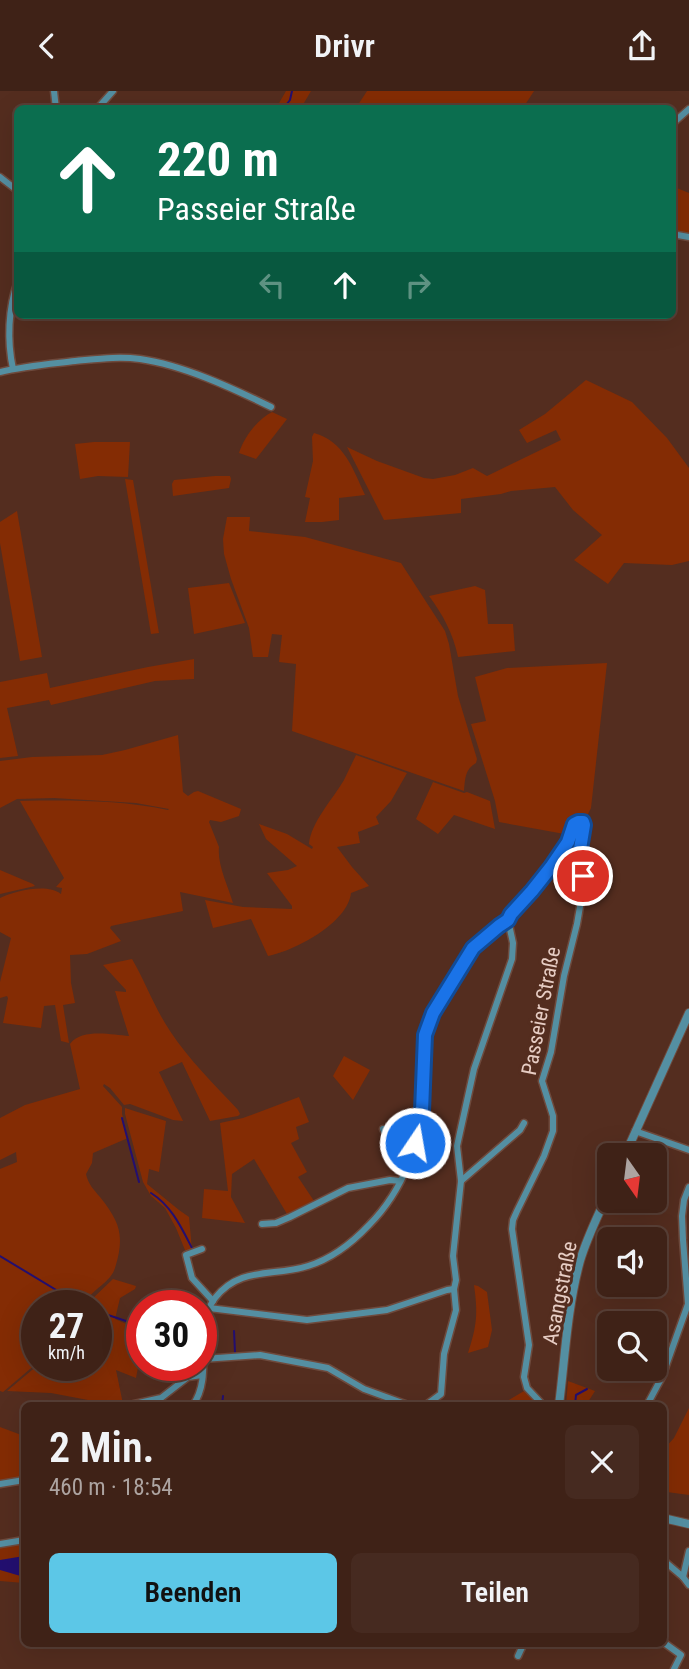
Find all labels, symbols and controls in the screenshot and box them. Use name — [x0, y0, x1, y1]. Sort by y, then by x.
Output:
icon: back — [28, 27, 66, 65]
text: Drivr — [314, 27, 375, 65]
icon: share — [623, 27, 661, 65]
text: 220 m — [157, 131, 279, 188]
icon: ahead — [42, 133, 133, 224]
text: Passeier Straße — [157, 190, 356, 228]
icon: left — [253, 266, 291, 304]
icon: ahead — [326, 266, 364, 304]
icon: right — [399, 266, 437, 304]
pin — [553, 846, 613, 906]
icon: arrive — [564, 857, 602, 895]
street label: Passeier Straße — [517, 945, 565, 1077]
position arrow — [378, 1106, 452, 1180]
north arrow — [597, 1143, 667, 1213]
map controls — [597, 1143, 667, 1381]
button: sound — [597, 1227, 667, 1297]
street label: Asangstraße — [538, 1239, 582, 1347]
speed limit sign: 30 — [126, 1290, 217, 1381]
text: 27 — [49, 1306, 84, 1347]
button: search — [597, 1311, 667, 1381]
text: km/h — [48, 1342, 85, 1363]
text: 2 Min. — [49, 1423, 155, 1472]
button: close — [565, 1425, 639, 1499]
text: 460 m · 18:54 — [49, 1474, 173, 1501]
button: Beenden — [49, 1553, 337, 1633]
button: Teilen — [351, 1553, 639, 1633]

